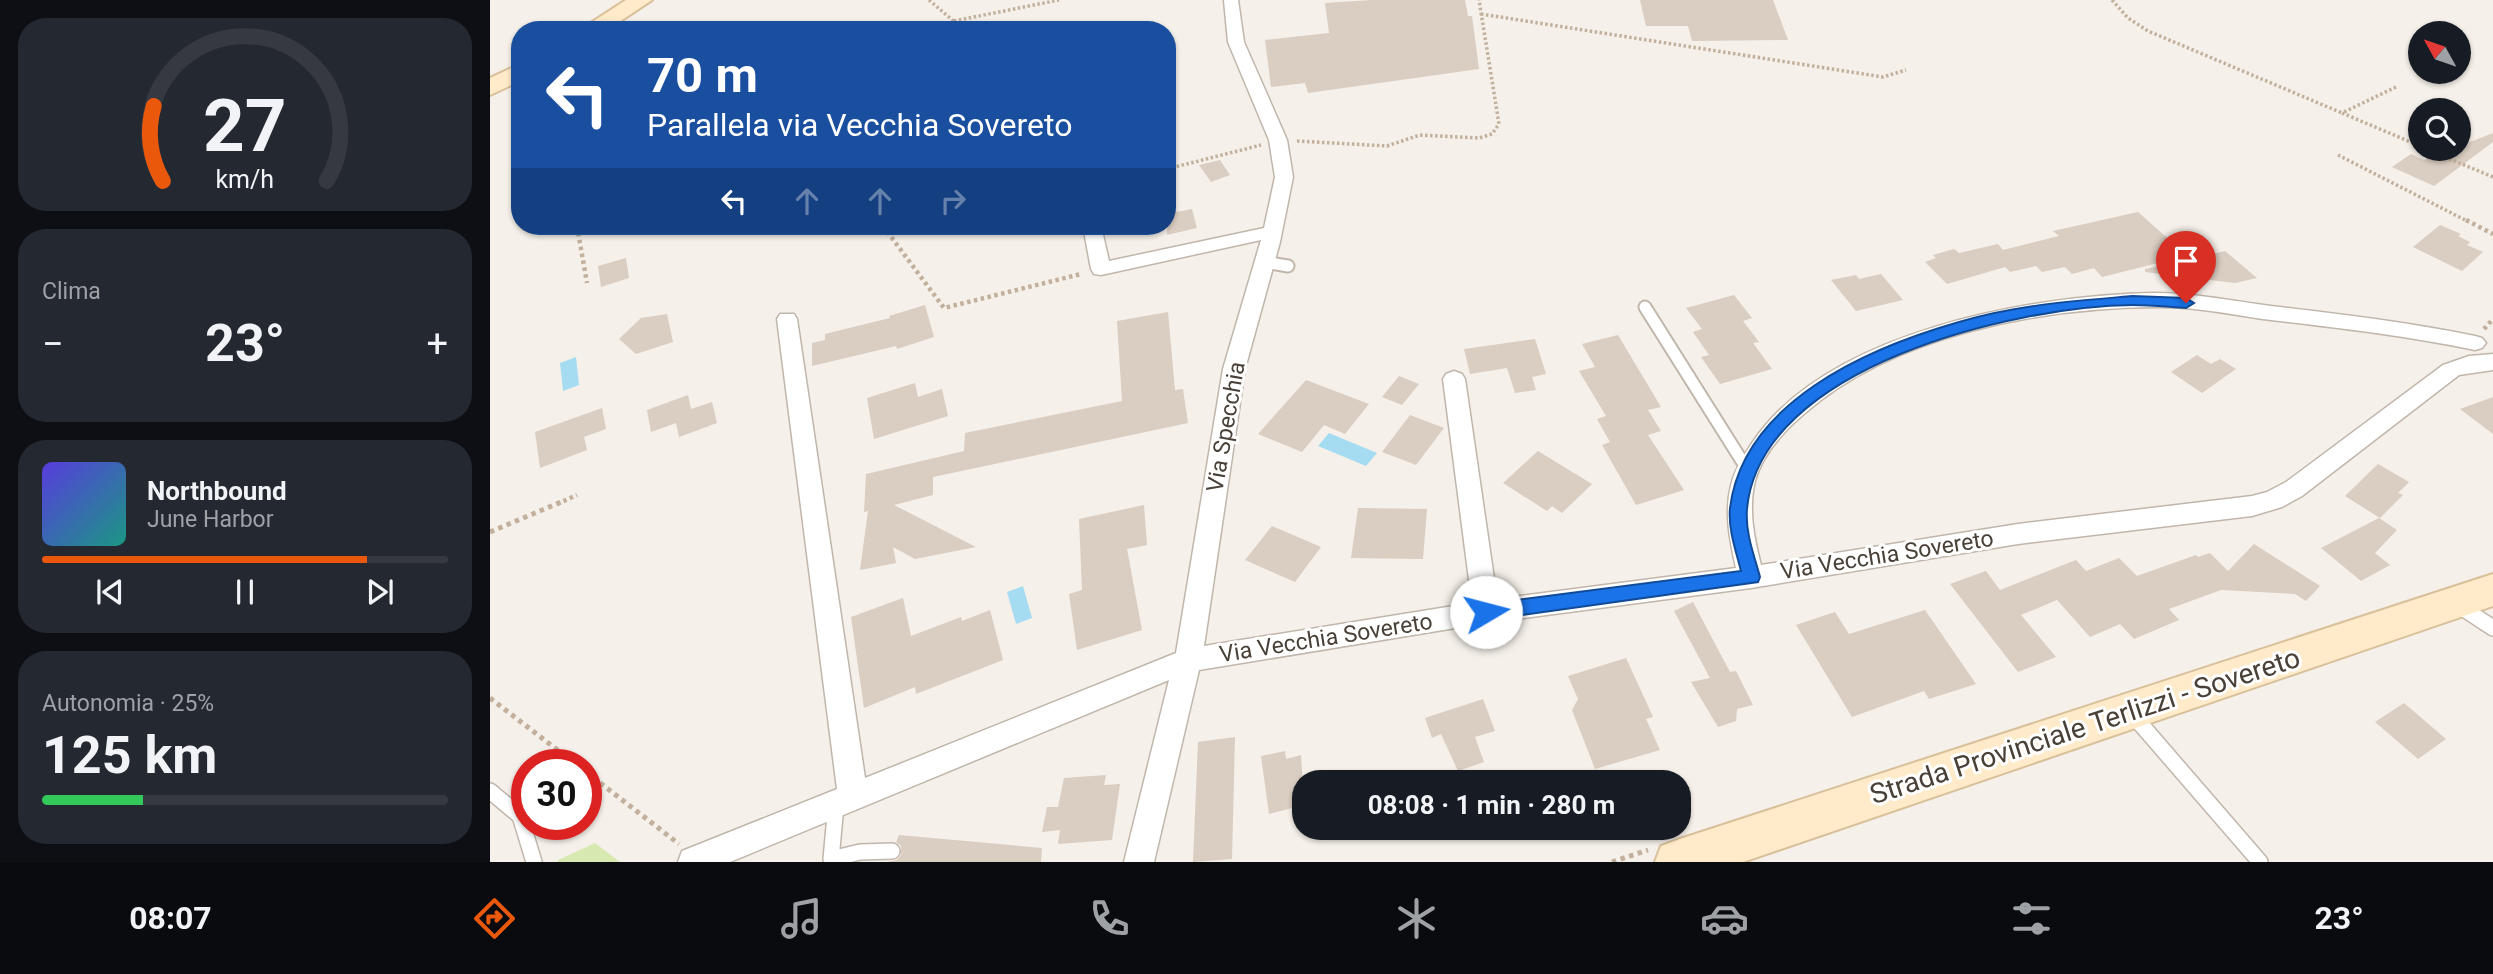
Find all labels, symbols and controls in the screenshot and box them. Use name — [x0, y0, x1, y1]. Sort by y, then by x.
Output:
north arrow — [2408, 21, 2471, 84]
map controls — [2408, 21, 2471, 161]
text: 70 m — [647, 47, 758, 104]
icon: left — [532, 49, 623, 140]
text: 27 — [203, 83, 287, 169]
button: search — [2408, 98, 2471, 161]
text: Parallela via Vecchia Sovereto — [647, 106, 1072, 144]
text: km/h — [216, 164, 274, 193]
icon: left — [715, 182, 753, 220]
icon: ahead — [788, 182, 826, 220]
icon: ahead — [861, 182, 899, 220]
icon: right — [934, 182, 972, 220]
pin — [2156, 231, 2216, 303]
icon: arrive — [2167, 242, 2205, 280]
text: Clima — [42, 278, 101, 305]
text: 23° — [205, 313, 285, 374]
text: − — [42, 322, 64, 366]
text: + — [426, 322, 448, 366]
street label: Via Specchia — [1201, 360, 1251, 494]
text: Northbound — [147, 476, 287, 506]
text: June Harbor — [147, 506, 274, 533]
street label: Via Vecchia Sovereto — [1779, 525, 1995, 585]
icon: previous — [91, 573, 129, 611]
icon: pause — [226, 573, 264, 611]
icon: next — [361, 573, 399, 611]
position arrow — [1449, 575, 1523, 649]
street label: Via Vecchia Sovereto — [1218, 608, 1434, 668]
street label: Strada Provinciale Terlizzi - Sovereto — [1866, 641, 2304, 811]
text: Autonomia · 25% — [42, 690, 214, 717]
text: 125 km — [42, 725, 217, 786]
speed limit sign: 30 — [511, 749, 602, 840]
text: 08:08 · 1 min · 280 m — [1368, 790, 1615, 820]
icon: directions — [470, 894, 519, 943]
icon: music — [777, 894, 826, 943]
icon: phone — [1085, 894, 1134, 943]
icon: climate — [1392, 894, 1441, 943]
icon: car — [1700, 894, 1749, 943]
icon: filters — [2007, 894, 2056, 943]
text: 08:07 — [129, 899, 212, 937]
text: 23° — [2315, 899, 2364, 937]

